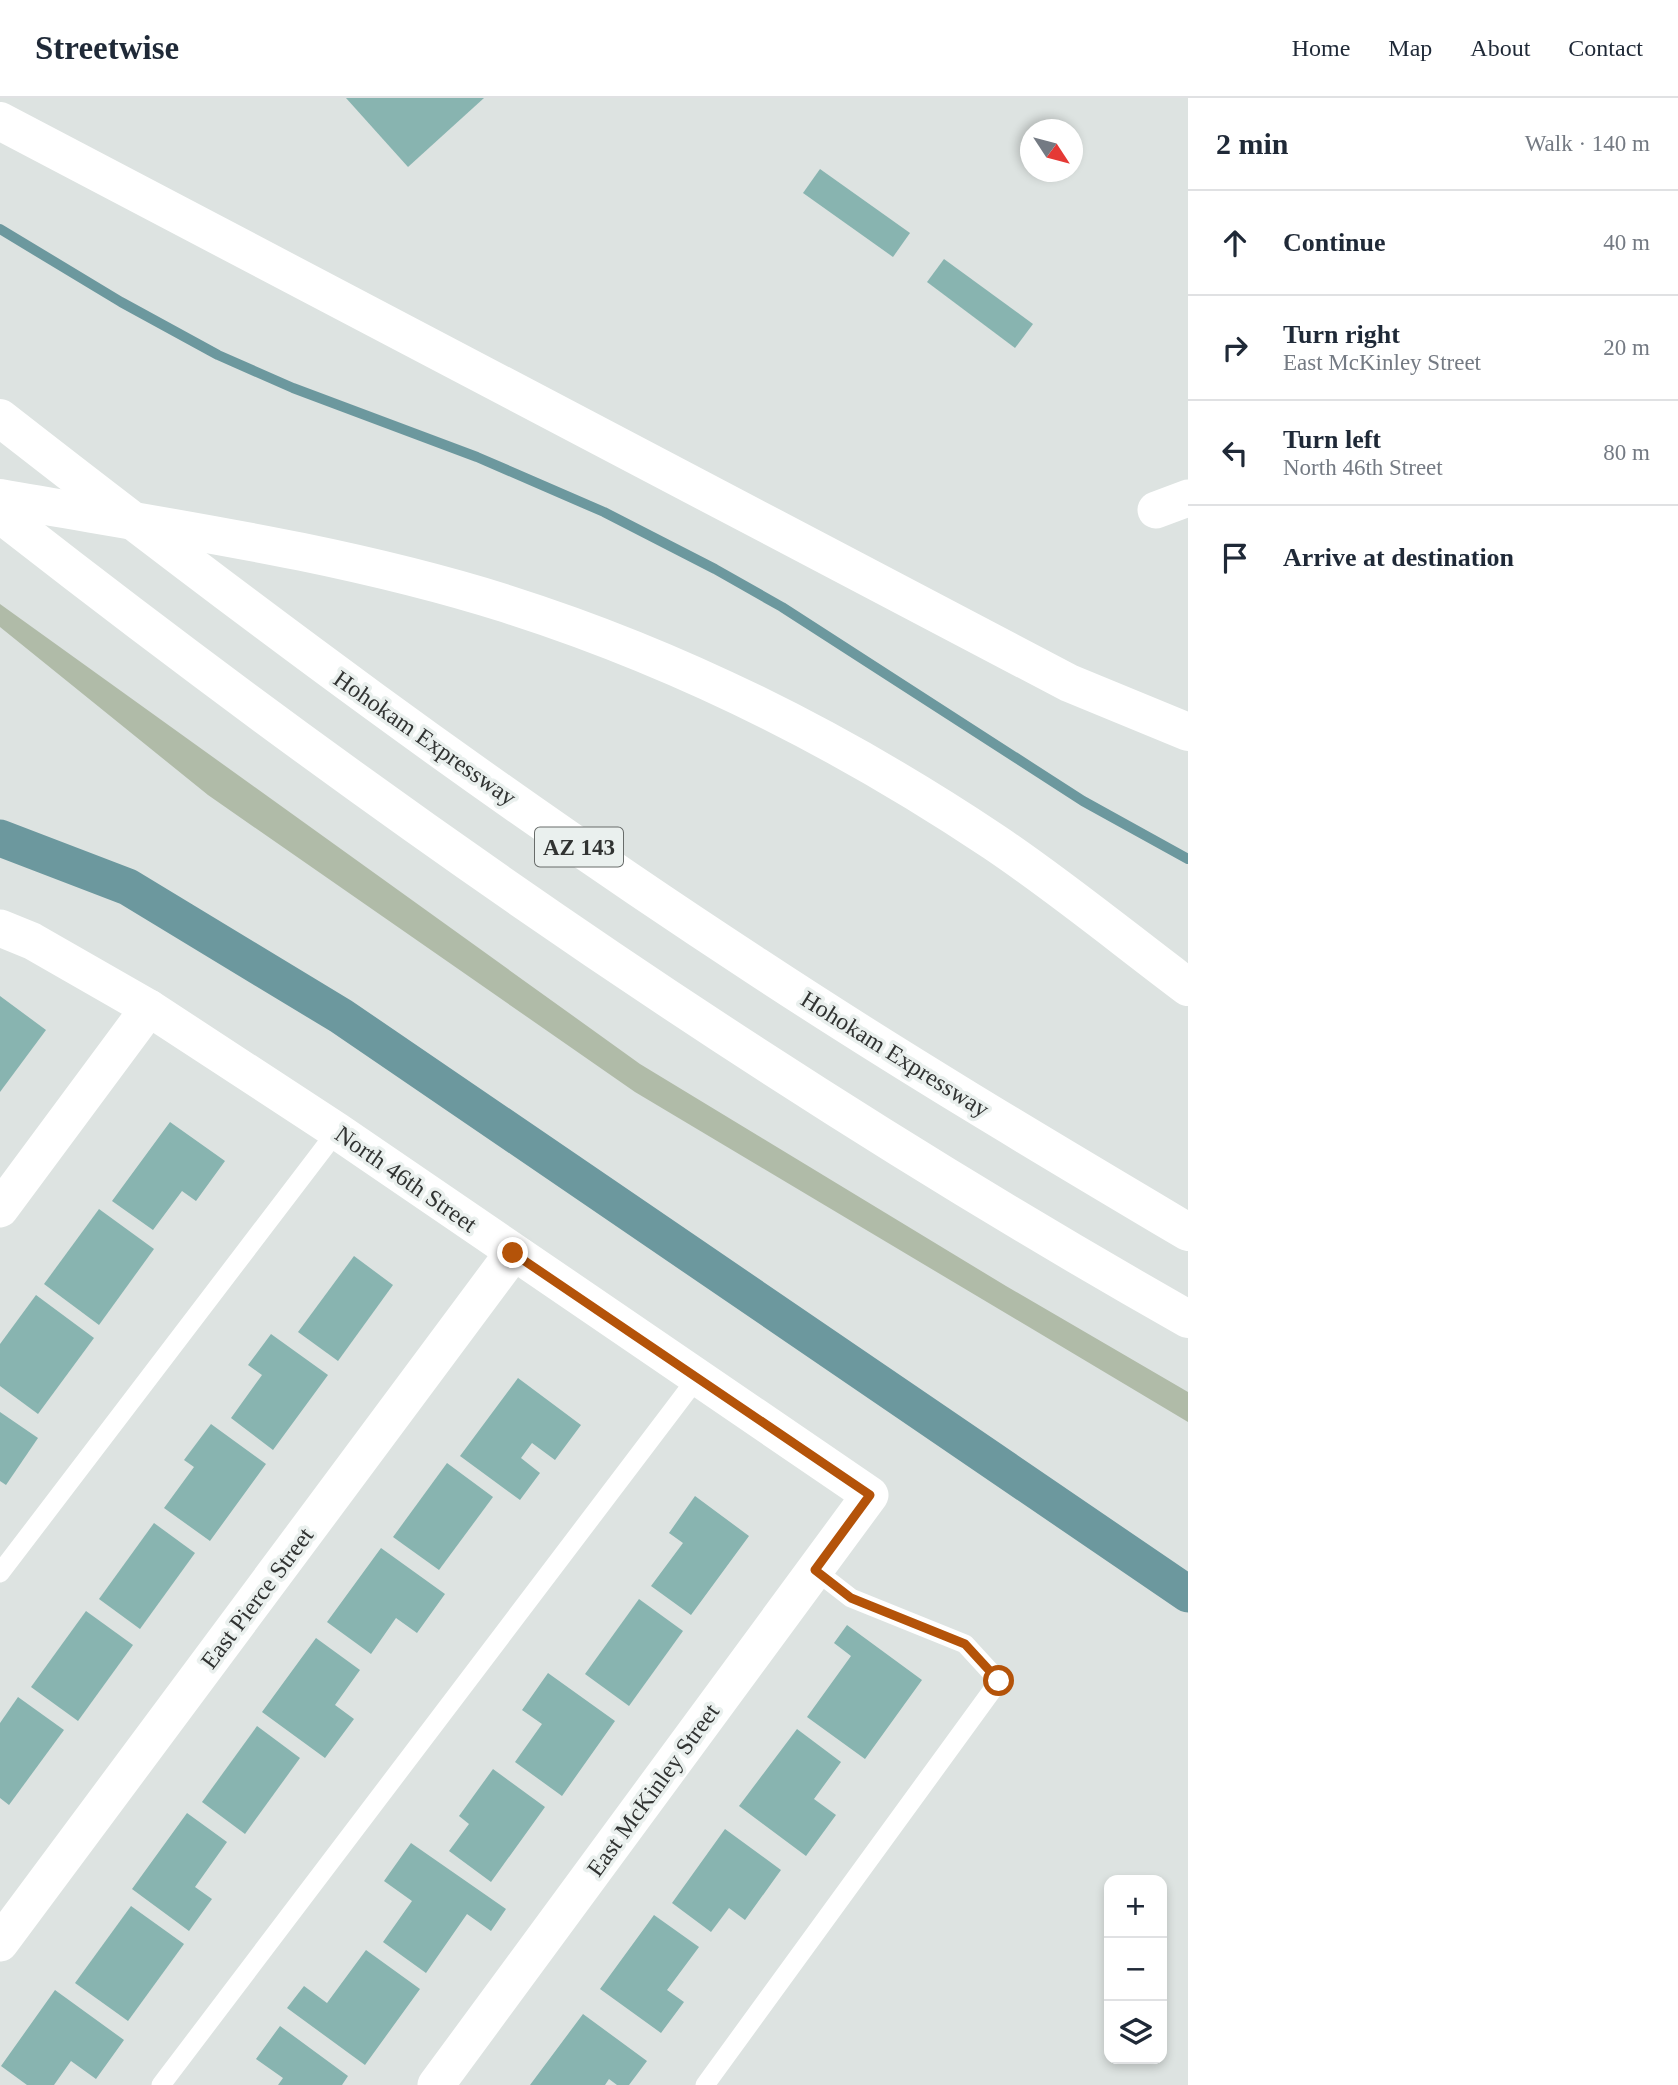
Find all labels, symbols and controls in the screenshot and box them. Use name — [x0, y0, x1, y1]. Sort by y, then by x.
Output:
text: Streetwise — [35, 30, 179, 66]
text: Home — [1292, 35, 1350, 61]
text: Map — [1388, 35, 1432, 61]
text: About — [1470, 35, 1530, 61]
text: Contact — [1568, 35, 1643, 61]
north arrow — [1020, 119, 1083, 182]
text: 2 min — [1216, 127, 1289, 160]
text: Walk · 140 m — [1525, 131, 1650, 156]
icon: ahead — [1216, 224, 1254, 262]
text: Continue — [1283, 228, 1386, 257]
text: 40 m — [1603, 230, 1650, 255]
text: Turn right — [1283, 320, 1400, 349]
icon: right — [1216, 329, 1254, 367]
text: 20 m — [1603, 335, 1650, 360]
text: East McKinley Street — [1283, 350, 1481, 375]
text: Turn left — [1283, 425, 1381, 454]
icon: left — [1216, 434, 1254, 472]
text: 80 m — [1603, 440, 1650, 465]
text: North 46th Street — [1283, 455, 1443, 480]
icon: arrive — [1216, 539, 1254, 577]
text: Arrive at destination — [1283, 543, 1514, 572]
street label: Hohokam Expressway — [329, 665, 521, 811]
road number: AZ 143 — [535, 828, 623, 866]
street label: Hohokam Expressway — [796, 986, 994, 1122]
street label: North 46th Street — [330, 1121, 482, 1238]
route end — [497, 1237, 528, 1268]
street label: East Pierce Street — [196, 1522, 319, 1673]
route start — [983, 1665, 1014, 1696]
street label: East McKinley Street — [582, 1699, 724, 1881]
map controls — [1104, 1875, 1167, 2064]
button: + — [1104, 1875, 1167, 1938]
button: − — [1104, 1938, 1167, 2001]
button: layers — [1104, 2001, 1167, 2064]

